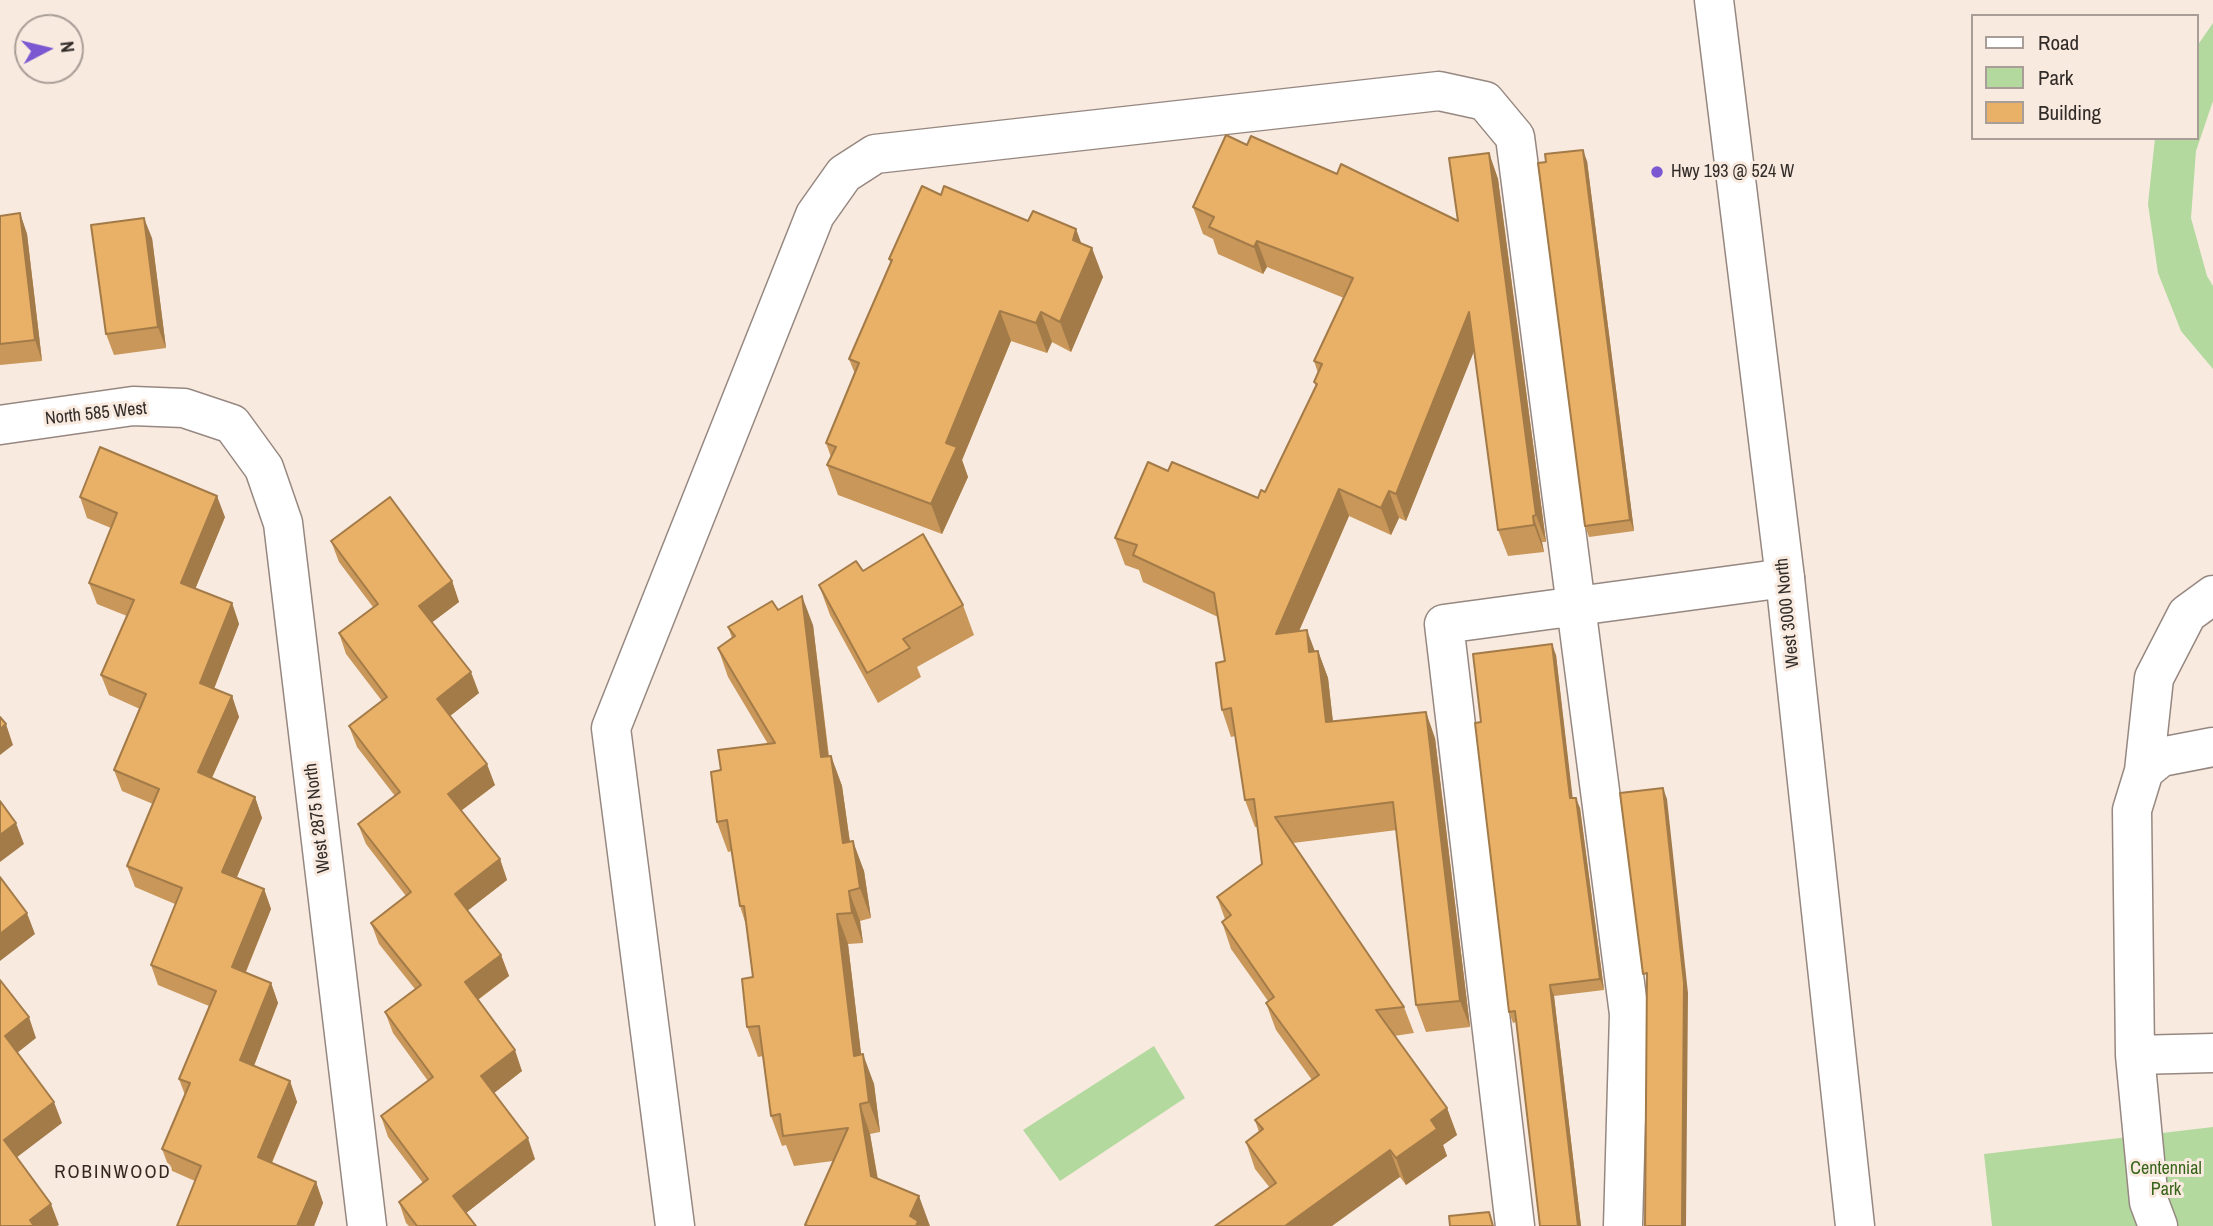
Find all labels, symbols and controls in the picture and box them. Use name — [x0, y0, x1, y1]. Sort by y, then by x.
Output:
north arrow — [14, 14, 84, 84]
legend — [1972, 14, 2199, 140]
text: Road — [2038, 28, 2079, 57]
text: N — [54, 40, 81, 54]
text: Park — [2038, 63, 2073, 92]
text: Building — [2038, 98, 2101, 127]
place label: Hwy 193 @ 524 W — [1671, 161, 1794, 183]
marker: Hwy 193 @ 524 W — [1649, 164, 1665, 180]
street label: North 585 West — [44, 398, 148, 430]
street label: West 3000 North — [1771, 557, 1805, 669]
street label: West 2875 North — [301, 762, 335, 874]
park label: Centennial Park — [2130, 1158, 2202, 1200]
district label: ROBINWOOD — [55, 1162, 171, 1184]

